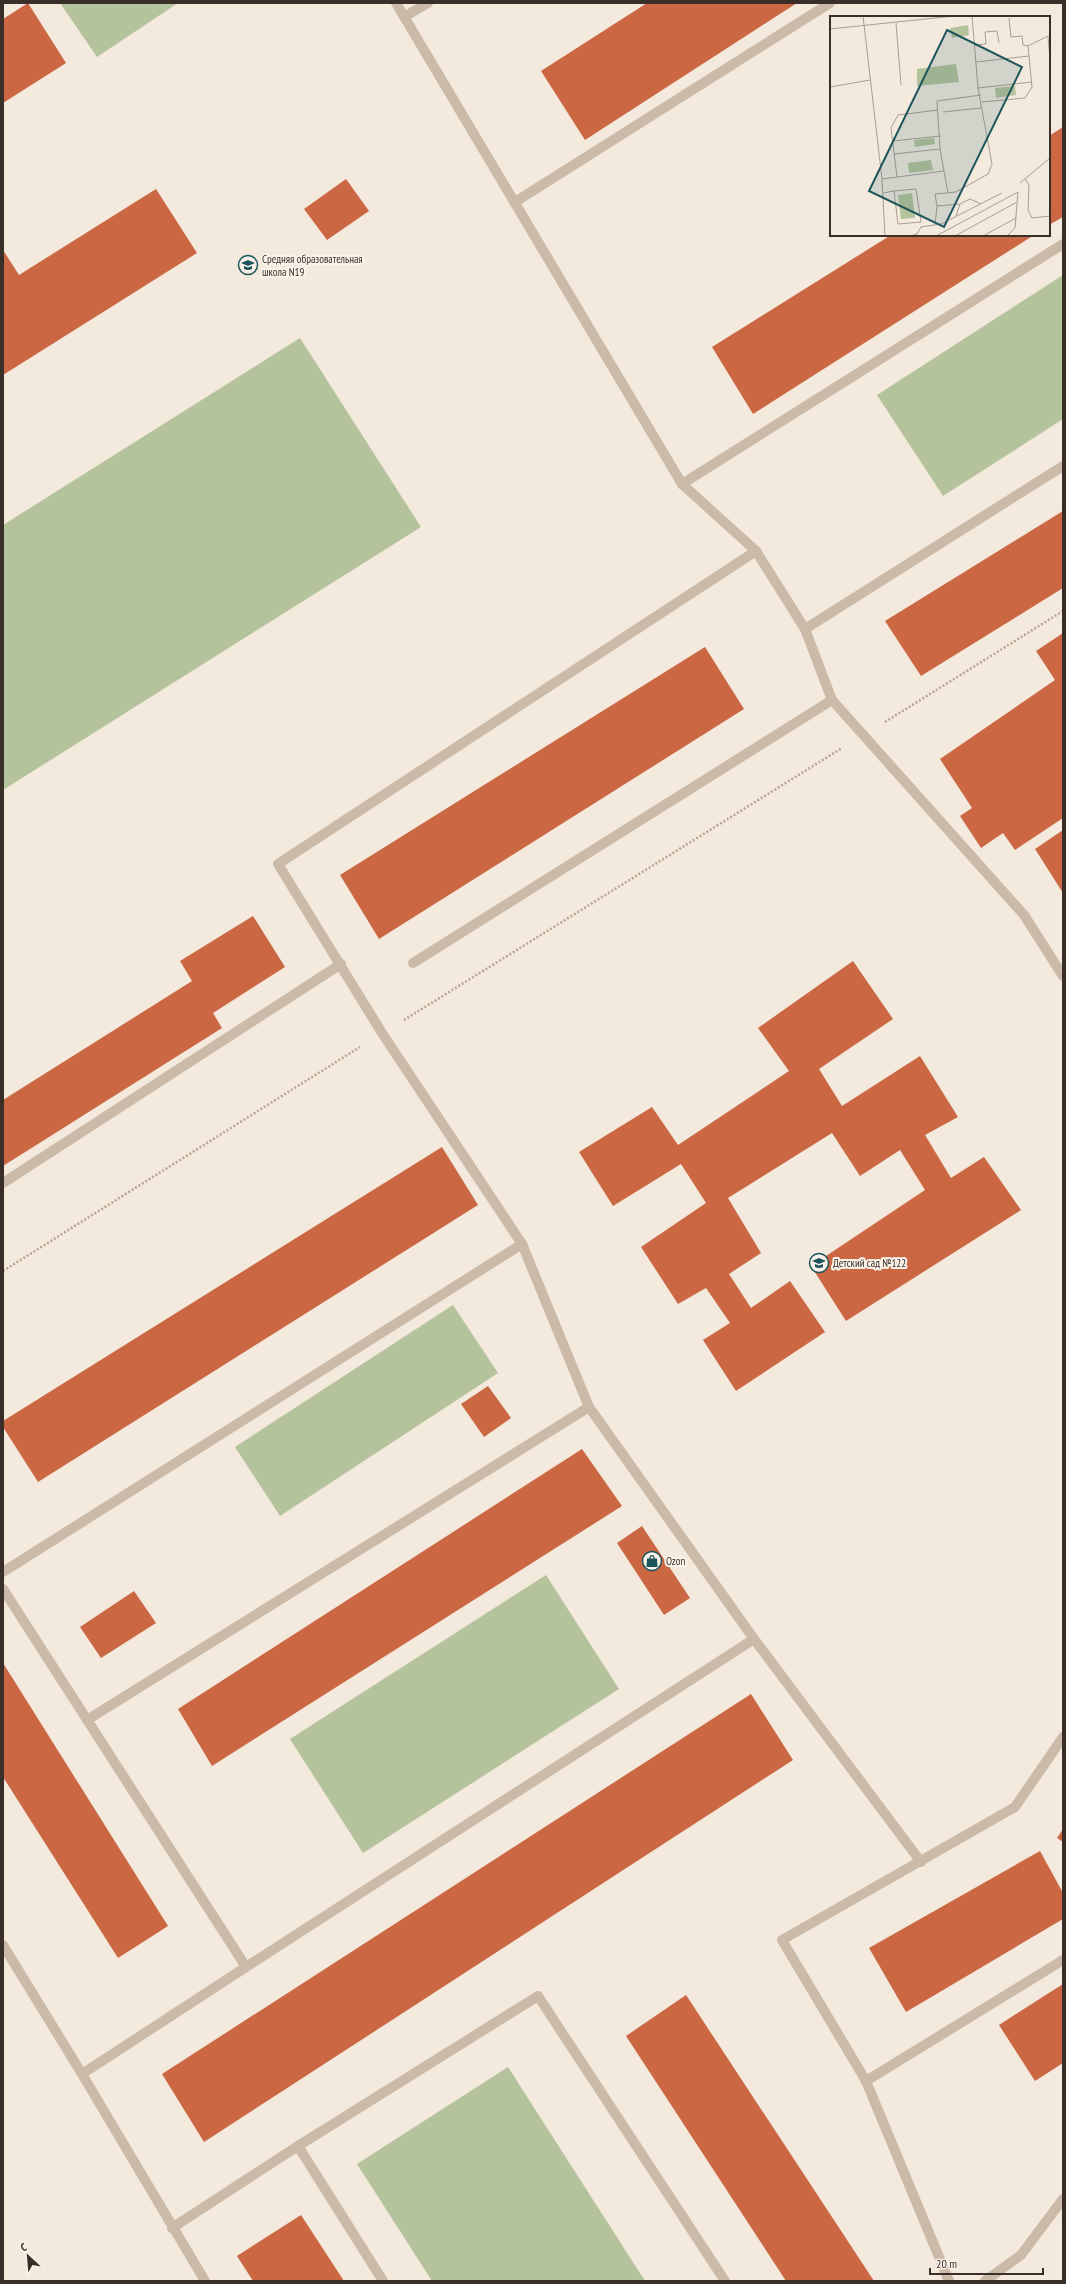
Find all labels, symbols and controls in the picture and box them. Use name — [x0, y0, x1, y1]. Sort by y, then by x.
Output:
inset map — [830, 16, 1050, 236]
place label: Средняя образовательная школа N19 — [262, 252, 363, 279]
school or university icon: Средняя образовательная школа N19 — [237, 254, 259, 276]
school or university icon: Детский сад №122 — [808, 1252, 830, 1274]
place label: Детский сад №122 — [833, 1256, 906, 1270]
shop icon: Ozon — [641, 1550, 663, 1572]
place label: Ozon — [666, 1554, 685, 1568]
north arrow — [8, 2236, 48, 2276]
text: С — [18, 2240, 29, 2254]
scale bar — [930, 2250, 1043, 2276]
text: 20 m — [936, 2256, 957, 2271]

